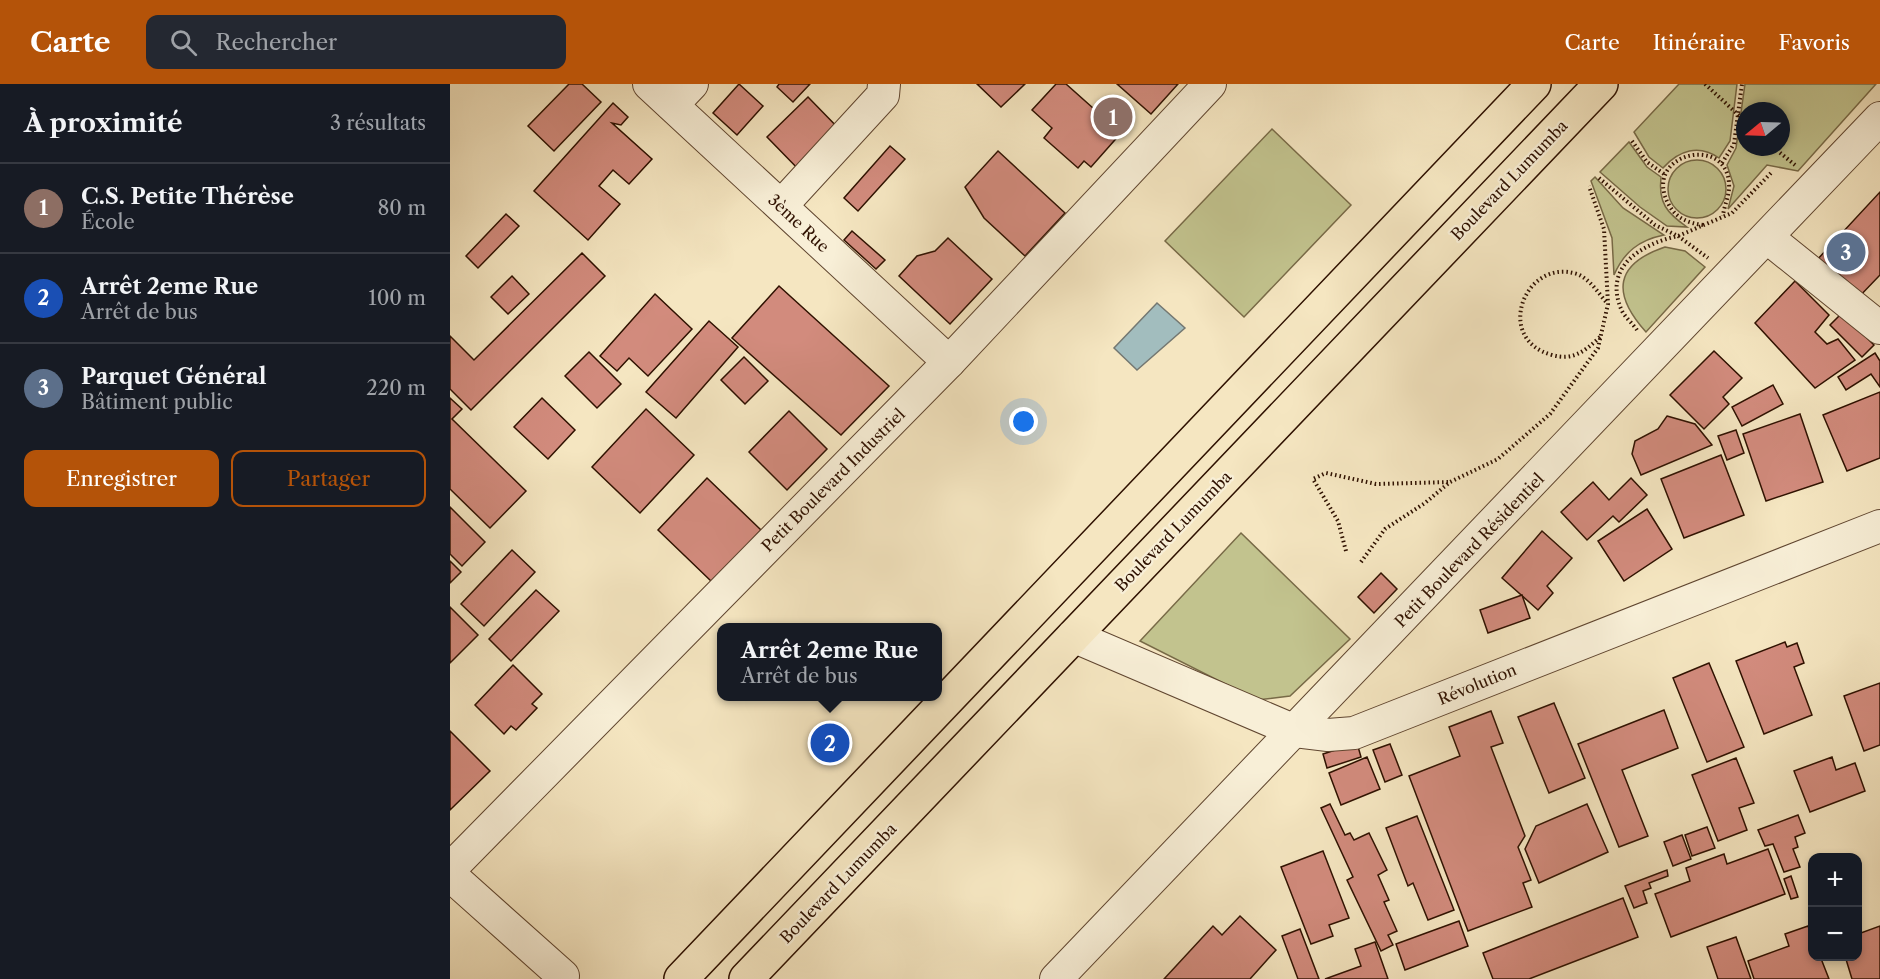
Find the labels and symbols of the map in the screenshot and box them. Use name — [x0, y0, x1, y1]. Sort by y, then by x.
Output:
pin: 1 — [1094, 94, 1132, 140]
north arrow — [1736, 102, 1790, 156]
street label: Boulevard Lumumba — [1446, 115, 1572, 244]
street label: 3ème Rue — [764, 190, 834, 256]
pin: 3 — [1826, 230, 1866, 274]
street label: Petit Boulevard Industriel — [757, 404, 909, 556]
your location — [1009, 407, 1038, 436]
street label: Boulevard Lumumba — [1110, 466, 1236, 595]
street label: Petit Boulevard Résidentiel — [1390, 469, 1548, 631]
street label: Révolution — [1435, 659, 1519, 709]
pin: 2 — [810, 720, 850, 766]
street label: Boulevard Lumumba — [775, 818, 901, 947]

